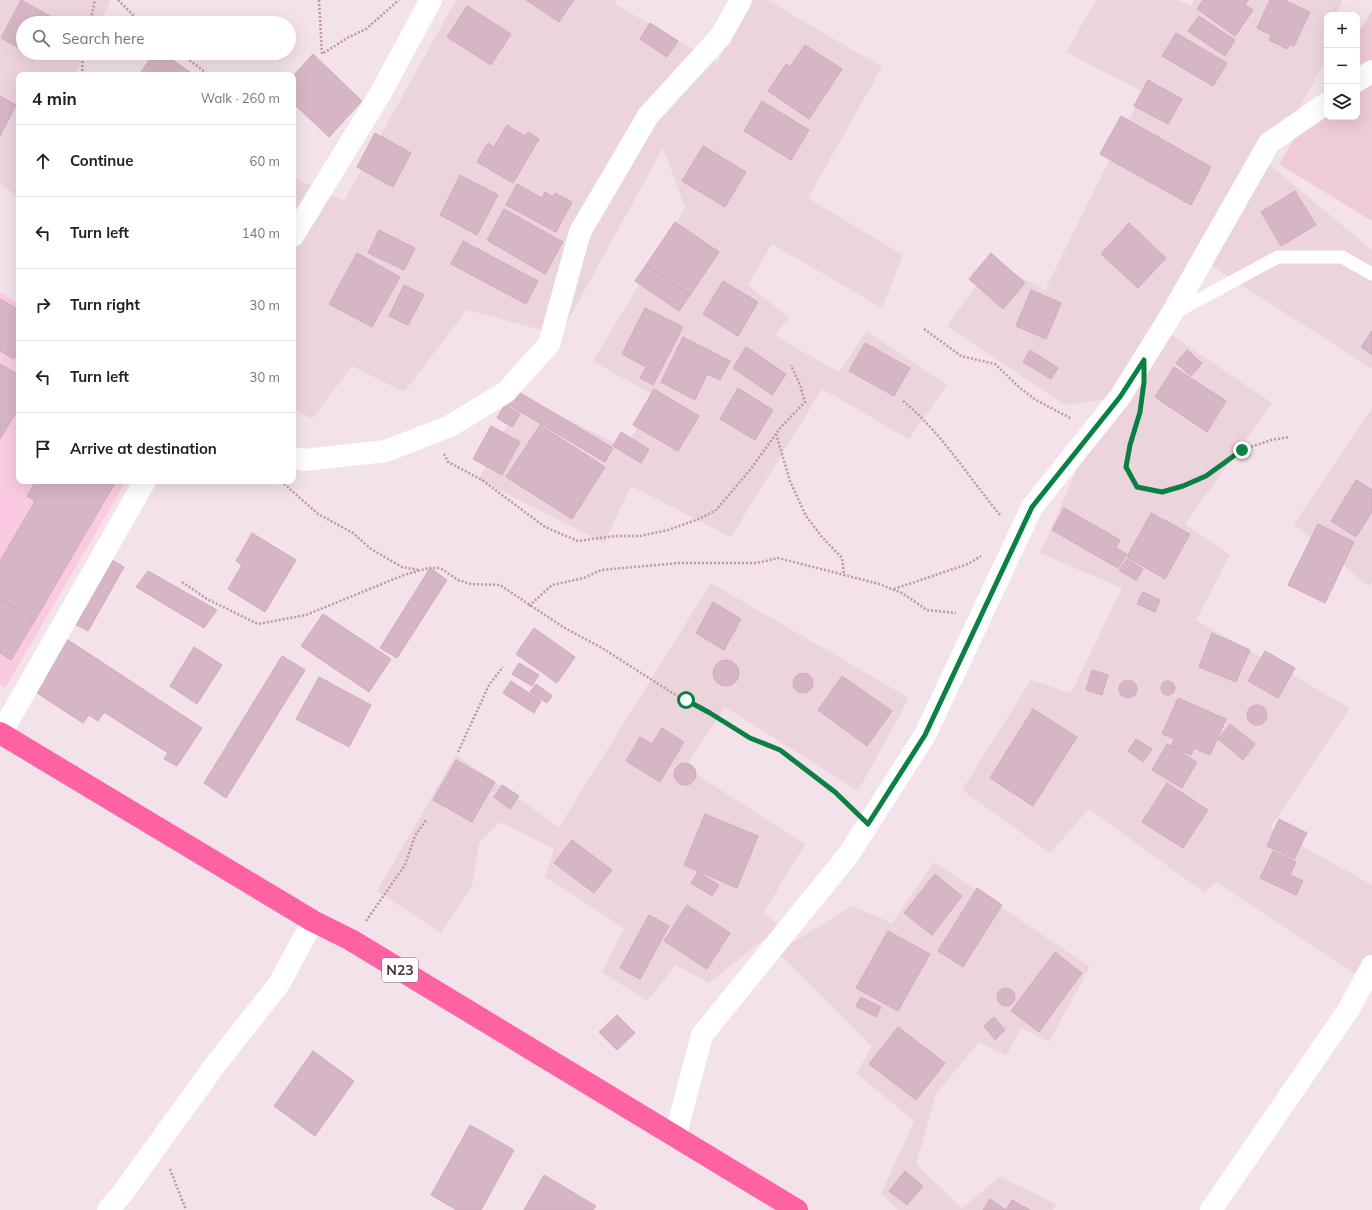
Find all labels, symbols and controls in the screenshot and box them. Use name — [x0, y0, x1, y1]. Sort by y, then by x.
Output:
map controls — [1324, 12, 1360, 120]
button: + — [1324, 12, 1360, 48]
search box — [16, 16, 296, 60]
icon: search — [30, 27, 52, 49]
text: Search here — [62, 29, 144, 48]
button: − — [1324, 48, 1360, 84]
button: layers — [1324, 84, 1360, 120]
text: 4 min — [32, 88, 77, 109]
text: Walk · 260 m — [201, 90, 280, 106]
icon: ahead — [32, 150, 54, 172]
text: Continue — [70, 151, 133, 170]
text: 60 m — [250, 153, 280, 169]
icon: left — [32, 222, 54, 244]
text: Turn left — [70, 223, 129, 242]
text: 140 m — [242, 225, 280, 241]
icon: right — [32, 294, 54, 316]
text: Turn right — [70, 295, 140, 314]
text: 30 m — [250, 297, 280, 313]
icon: left — [32, 366, 54, 388]
text: Turn left — [70, 367, 129, 386]
text: 30 m — [250, 369, 280, 385]
icon: arrive — [32, 438, 54, 460]
text: Arrive at destination — [70, 439, 217, 458]
route end — [1233, 441, 1251, 459]
route start — [677, 691, 695, 709]
road number: N23 — [382, 958, 418, 982]

